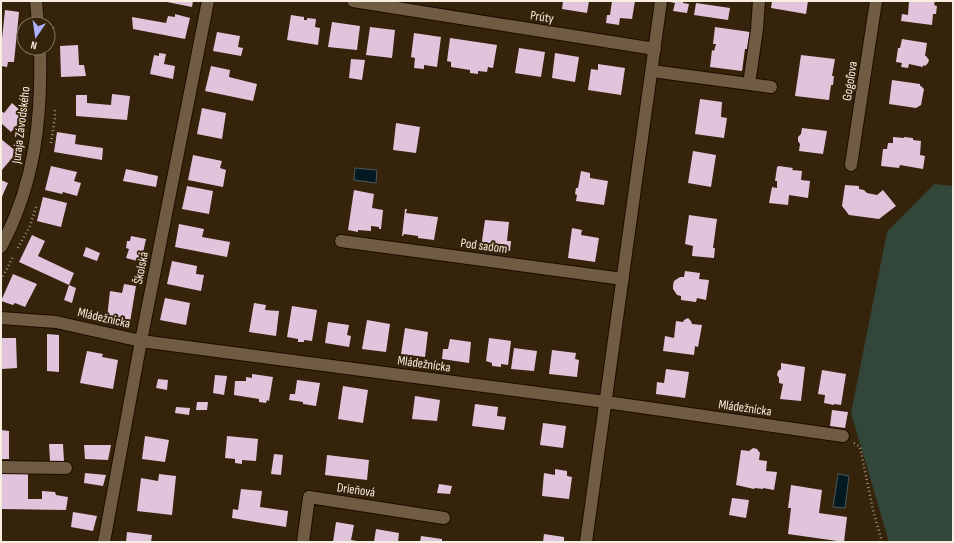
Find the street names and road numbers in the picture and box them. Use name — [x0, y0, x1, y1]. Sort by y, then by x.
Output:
street label: Prúty — [529, 7, 555, 27]
street label: Gogoľova — [839, 60, 861, 102]
street label: Juraja Závodského — [8, 86, 34, 165]
street label: Pod sadom — [460, 235, 508, 257]
street label: Školská — [129, 250, 152, 286]
street label: Mládežnícka — [76, 304, 132, 332]
street label: Mládežnícka — [396, 352, 452, 376]
street label: Mládežnícka — [717, 396, 773, 420]
street label: Drieňová — [336, 479, 376, 501]

